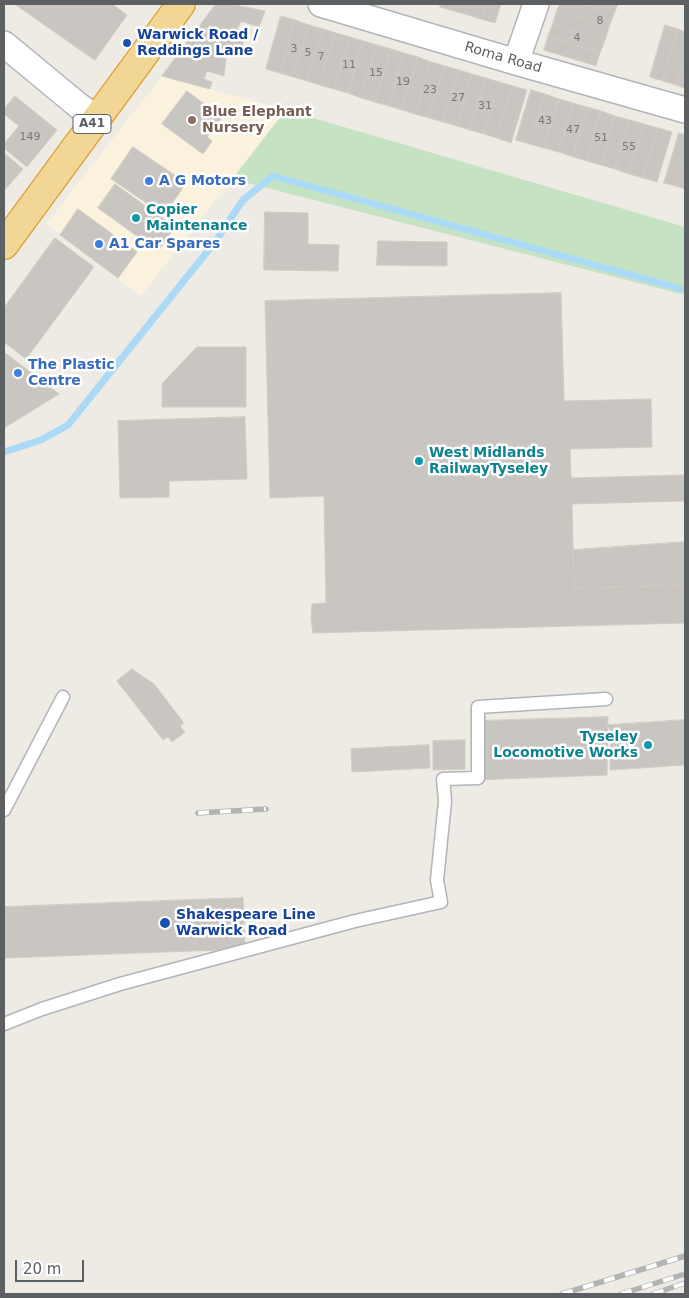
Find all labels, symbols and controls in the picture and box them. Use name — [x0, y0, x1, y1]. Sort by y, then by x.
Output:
house number: 8 — [597, 14, 603, 28]
place label: Warwick Road / Reddings Lane — [137, 27, 258, 59]
house number: 4 — [574, 31, 580, 45]
marker: Warwick Road / Reddings Lane — [121, 37, 133, 49]
street label: Roma Road — [462, 39, 544, 77]
house number: 3 — [291, 42, 297, 56]
house number: 5 — [305, 46, 311, 60]
house number: 7 — [318, 50, 324, 64]
house number: 11 — [342, 58, 356, 72]
house number: 15 — [369, 66, 383, 80]
house number: 19 — [396, 75, 410, 89]
house number: 23 — [423, 83, 437, 97]
house number: 27 — [451, 91, 465, 105]
house number: 31 — [478, 99, 492, 113]
place label: Blue Elephant Nursery — [202, 104, 312, 136]
marker: Blue Elephant Nursery — [186, 114, 198, 126]
house number: 43 — [538, 114, 552, 128]
road number: A41 — [73, 115, 111, 134]
house number: 47 — [566, 123, 580, 137]
house number: 149 — [20, 130, 40, 144]
house number: 51 — [594, 131, 608, 145]
house number: 55 — [622, 140, 636, 154]
place label: A G Motors — [159, 173, 246, 189]
marker: A G Motors — [143, 175, 155, 187]
place label: Copier Maintenance — [146, 202, 248, 234]
marker: Copier Maintenance — [130, 212, 142, 224]
place label: A1 Car Spares — [109, 236, 220, 252]
marker: A1 Car Spares — [93, 238, 105, 250]
place label: The Plastic Centre — [28, 357, 115, 390]
marker: The Plastic Centre — [12, 367, 24, 379]
place label: West Midlands RailwayTyseley — [429, 445, 548, 478]
marker: West Midlands RailwayTyseley — [413, 455, 425, 467]
place label: Tyseley Locomotive Works — [493, 729, 638, 762]
marker: Tyseley Locomotive Works — [642, 739, 654, 751]
place label: Shakespeare Line Warwick Road — [176, 907, 316, 940]
marker: Shakespeare Line Warwick Road — [158, 916, 172, 930]
scale bar — [18, 1250, 86, 1282]
text: 20 m — [23, 1260, 61, 1278]

